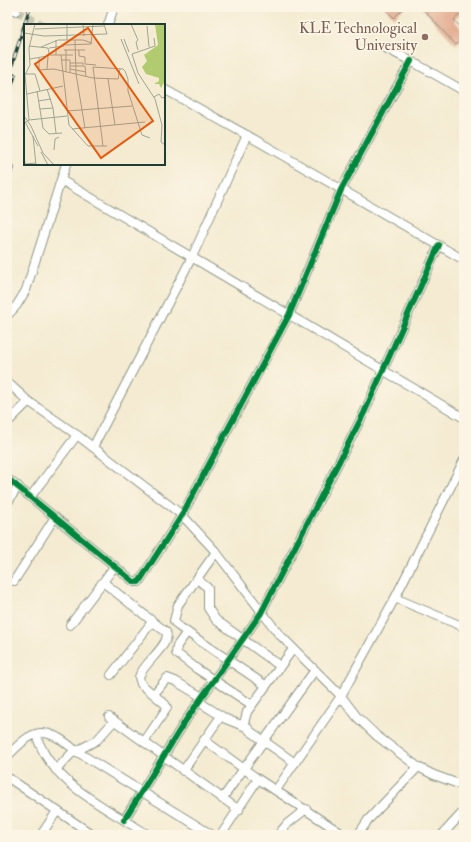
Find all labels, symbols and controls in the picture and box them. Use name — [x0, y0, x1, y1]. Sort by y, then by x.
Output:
place label: KLE Technological University — [299, 19, 417, 55]
inset map — [24, 24, 165, 165]
marker: KLE Technological University — [420, 32, 430, 42]

